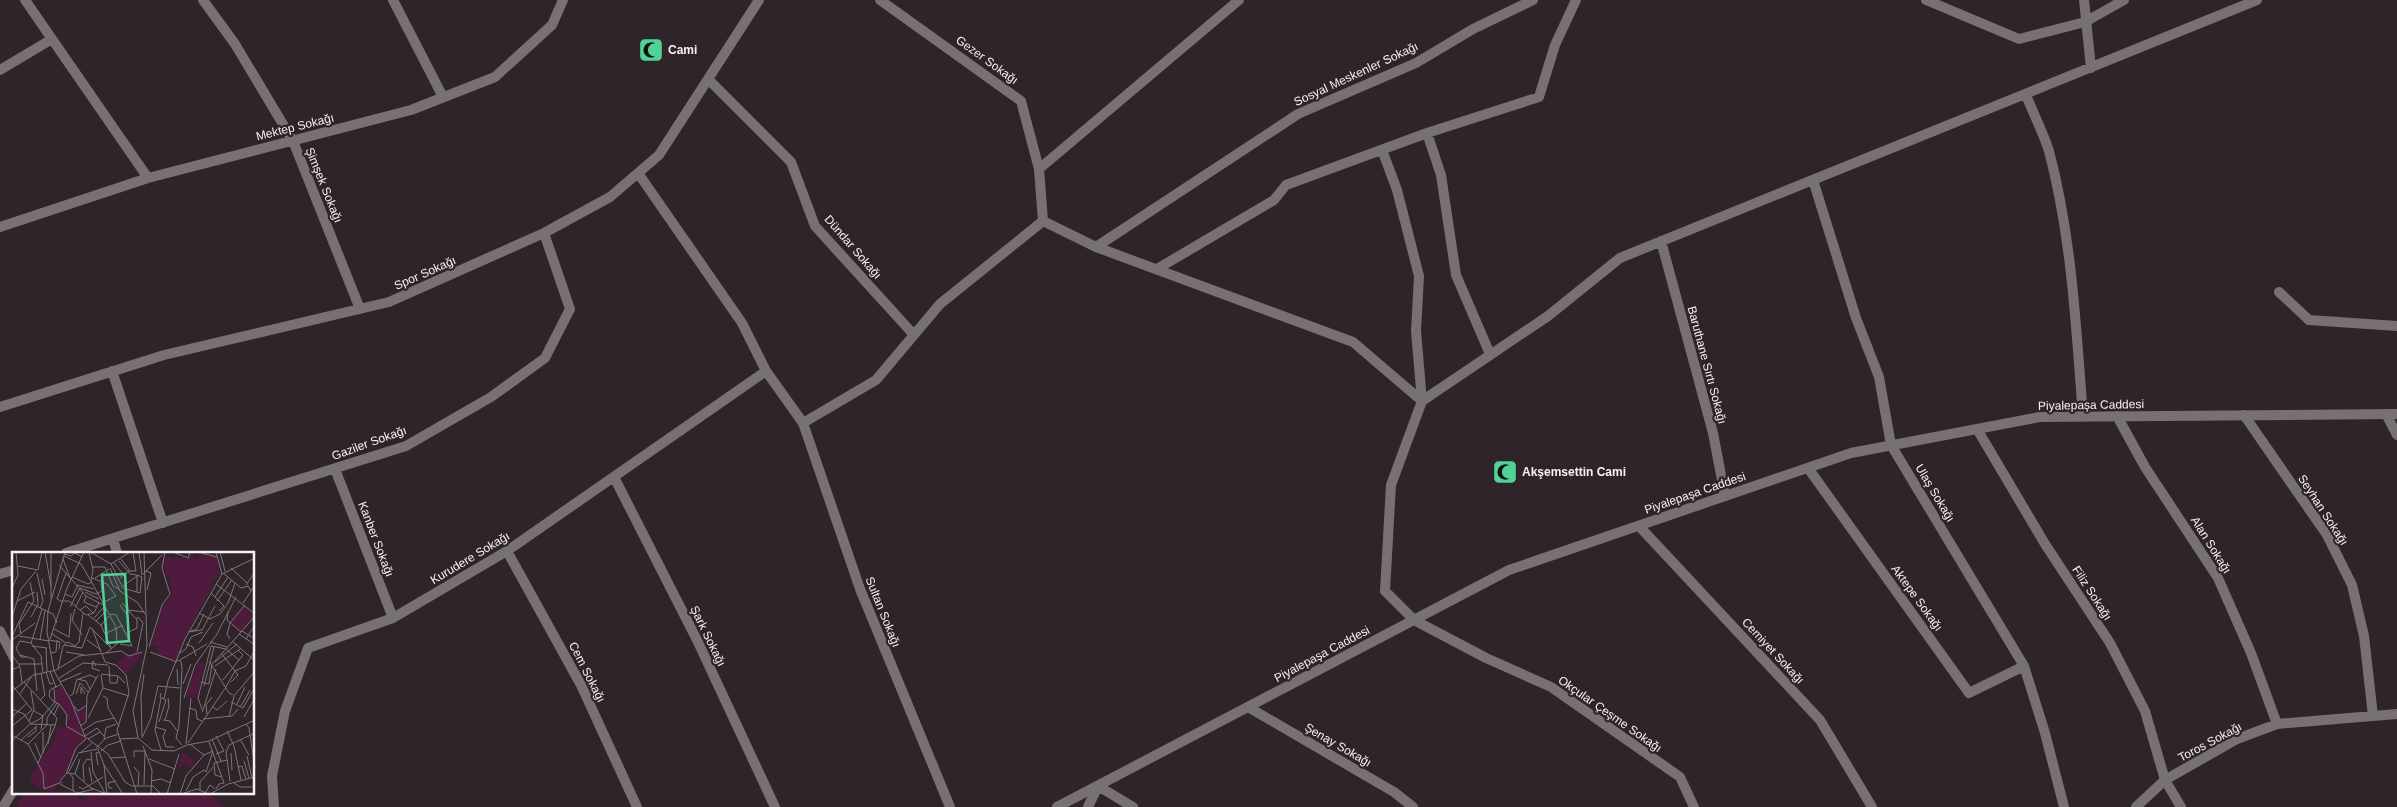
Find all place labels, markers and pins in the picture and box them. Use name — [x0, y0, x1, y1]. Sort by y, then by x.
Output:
mosque icon: Cami — [638, 37, 664, 63]
place label: Cami — [668, 43, 697, 57]
mosque icon: Akşemsettin Cami — [1492, 459, 1518, 485]
place label: Akşemsettin Cami — [1522, 465, 1626, 479]

